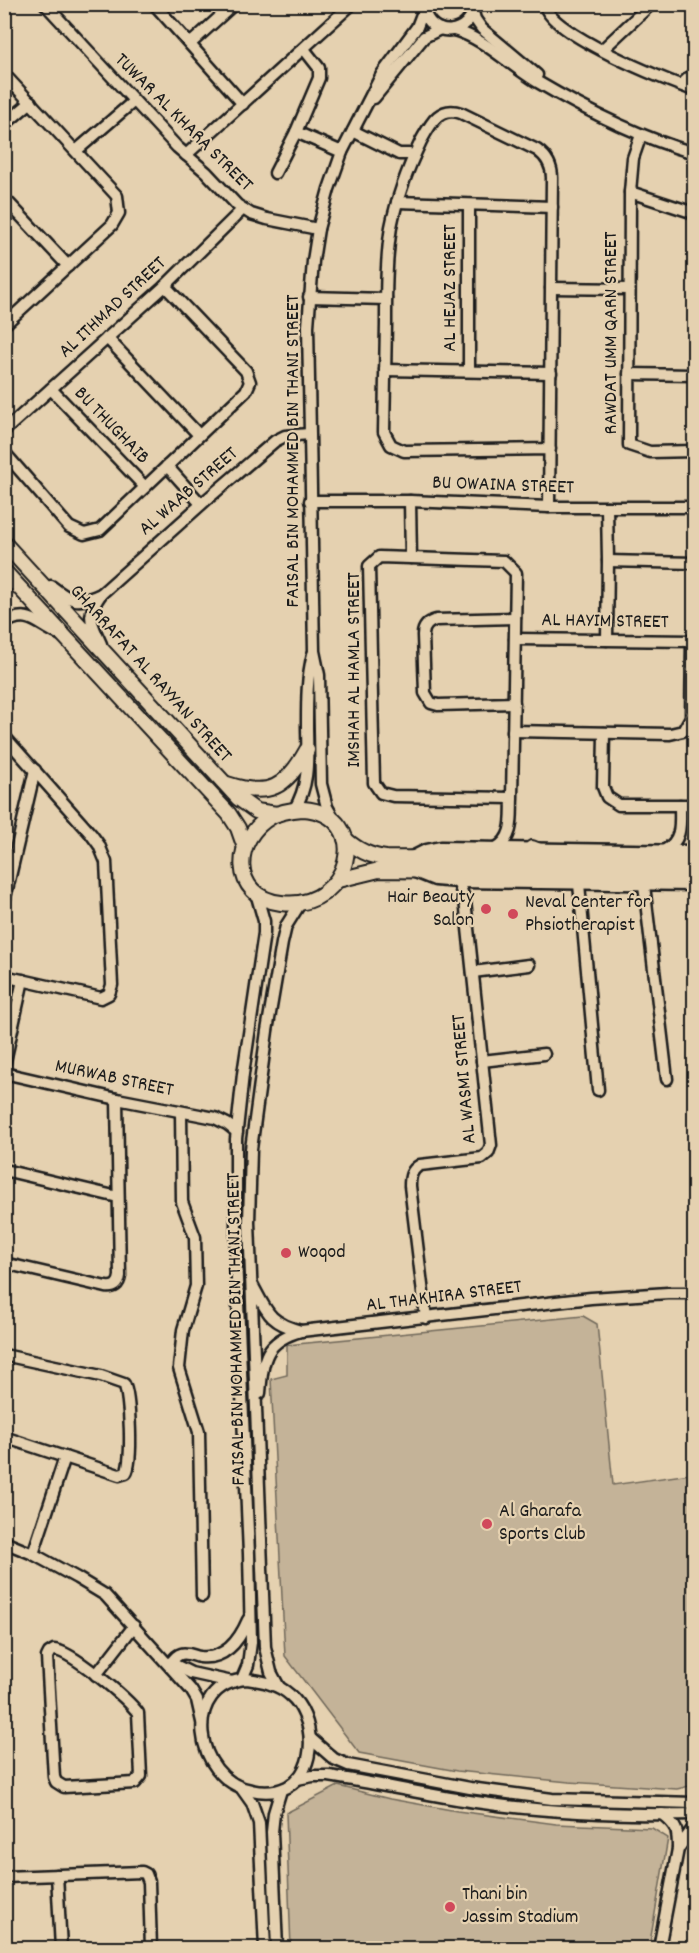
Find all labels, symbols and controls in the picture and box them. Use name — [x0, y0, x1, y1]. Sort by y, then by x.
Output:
street label: TUWAR AL KHARA STREET — [107, 47, 259, 199]
street label: AL HEJAZ STREET — [437, 224, 465, 352]
street label: RAWDAT UMM QARN STREET — [598, 231, 626, 435]
street label: AL ITHMAD STREET — [53, 251, 173, 365]
street label: FAISAL BIN MOHAMMED BIN THANI STREET — [280, 294, 308, 608]
street label: BU THUGHAIB — [67, 381, 155, 471]
street label: AL WAAB STREET — [133, 441, 245, 543]
street label: BU OWAINA STREET — [432, 470, 574, 502]
street label: IMSHAH AL HAMLA STREET — [341, 572, 369, 768]
street label: GHARRAFAT AL RAYYAN STREET — [62, 579, 238, 769]
street label: AL HAYIM STREET — [541, 607, 669, 637]
place label: Hair Beauty Salon — [387, 884, 475, 935]
place label: Neval Center for Phsiotherapist — [525, 889, 651, 940]
marker: Hair Beauty Salon — [479, 902, 493, 916]
marker: Neval Center for Phsiotherapist — [506, 907, 520, 921]
street label: AL WASMI STREET — [445, 1013, 485, 1145]
street label: MURWAB STREET — [52, 1053, 176, 1105]
street label: FAISAL BIN MOHAMMED BIN THANI STREET — [220, 1172, 254, 1486]
place label: Woqod — [298, 1239, 346, 1267]
marker: Woqod — [279, 1246, 293, 1260]
street label: AL THAKHIRA STREET — [365, 1274, 523, 1320]
place label: Al Gharafa Sports Club — [499, 1498, 586, 1549]
marker: Al Gharafa Sports Club — [480, 1517, 494, 1531]
place label: Thani bin Jassim Stadium — [462, 1881, 578, 1932]
marker: Thani bin Jassim Stadium — [443, 1900, 457, 1914]

